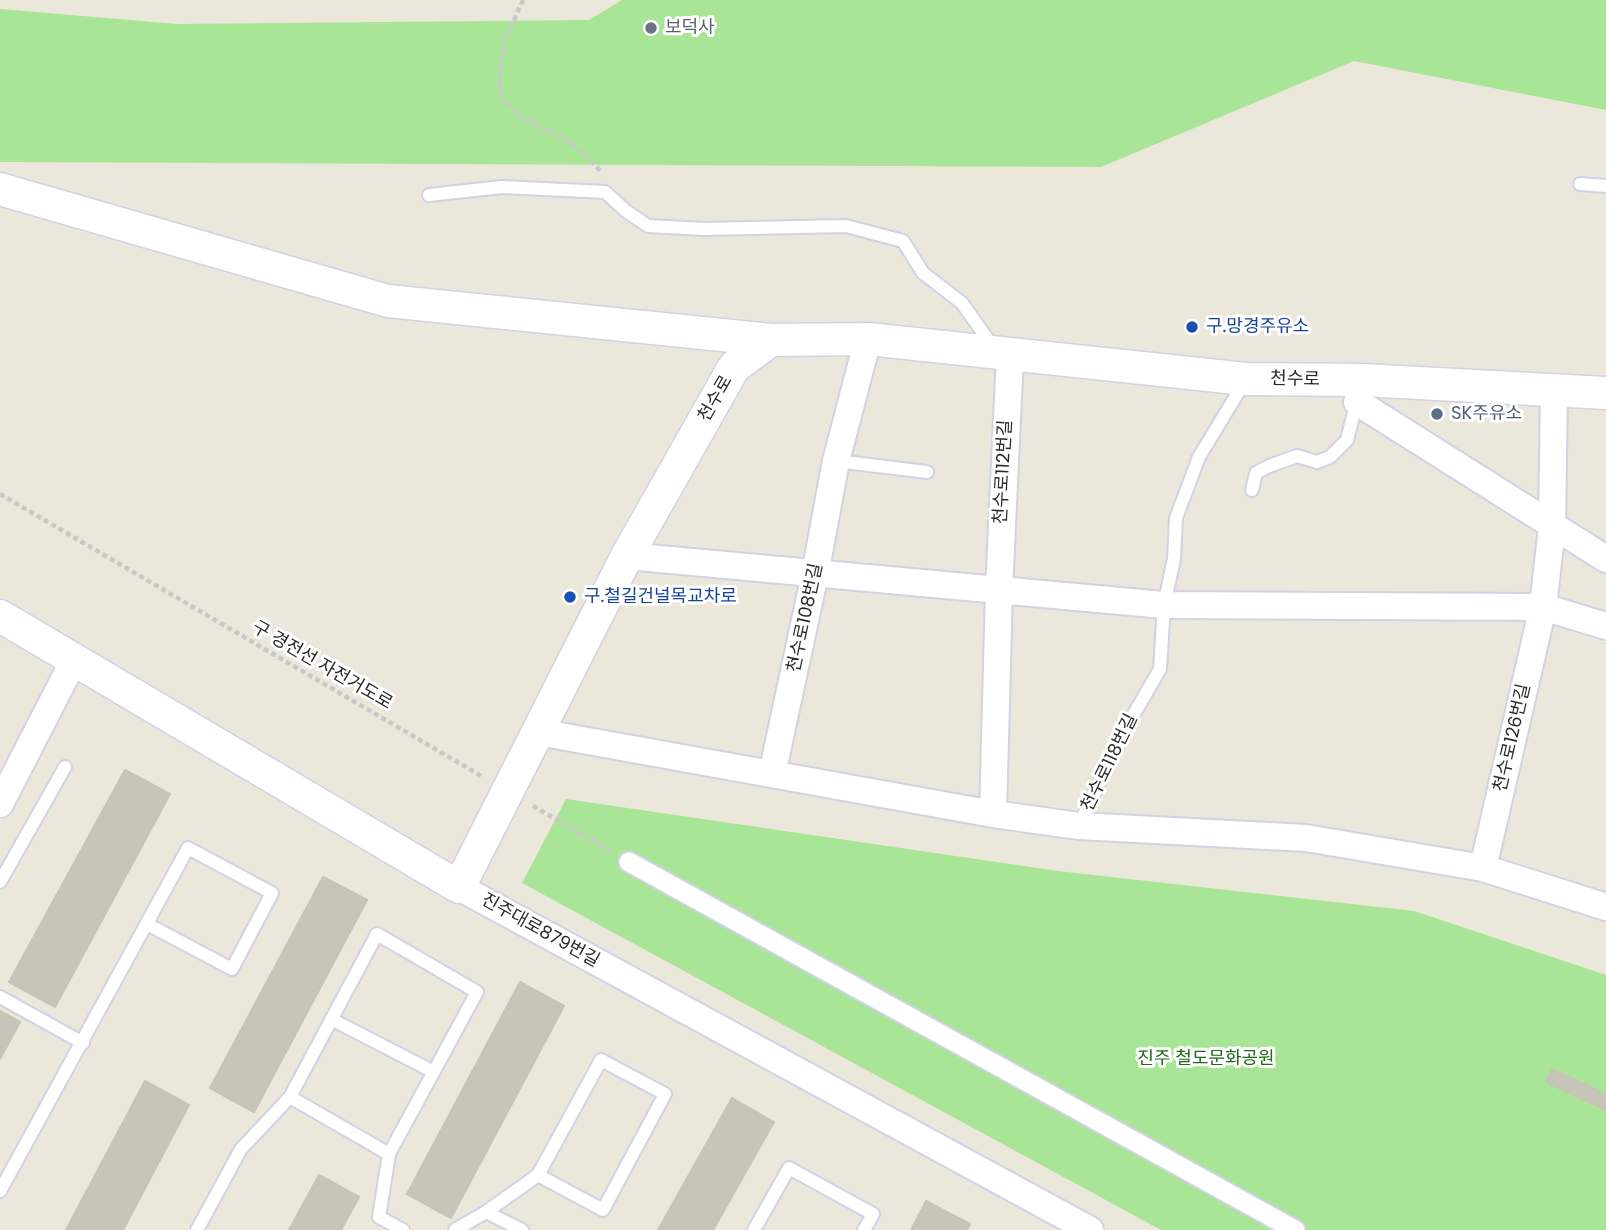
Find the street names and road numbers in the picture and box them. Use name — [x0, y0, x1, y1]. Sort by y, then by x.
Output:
street label: 천수로 — [1270, 369, 1320, 391]
street label: 천수로 — [694, 372, 738, 426]
street label: 천수로112번길 — [990, 419, 1018, 525]
street label: 천수로108번길 — [784, 561, 828, 675]
street label: 구 경전선 자전거도로 — [248, 617, 396, 715]
street label: 천수로126번길 — [1490, 682, 1536, 794]
street label: 천수로118번길 — [1077, 711, 1143, 815]
street label: 진주대로879번길 — [477, 890, 603, 972]

